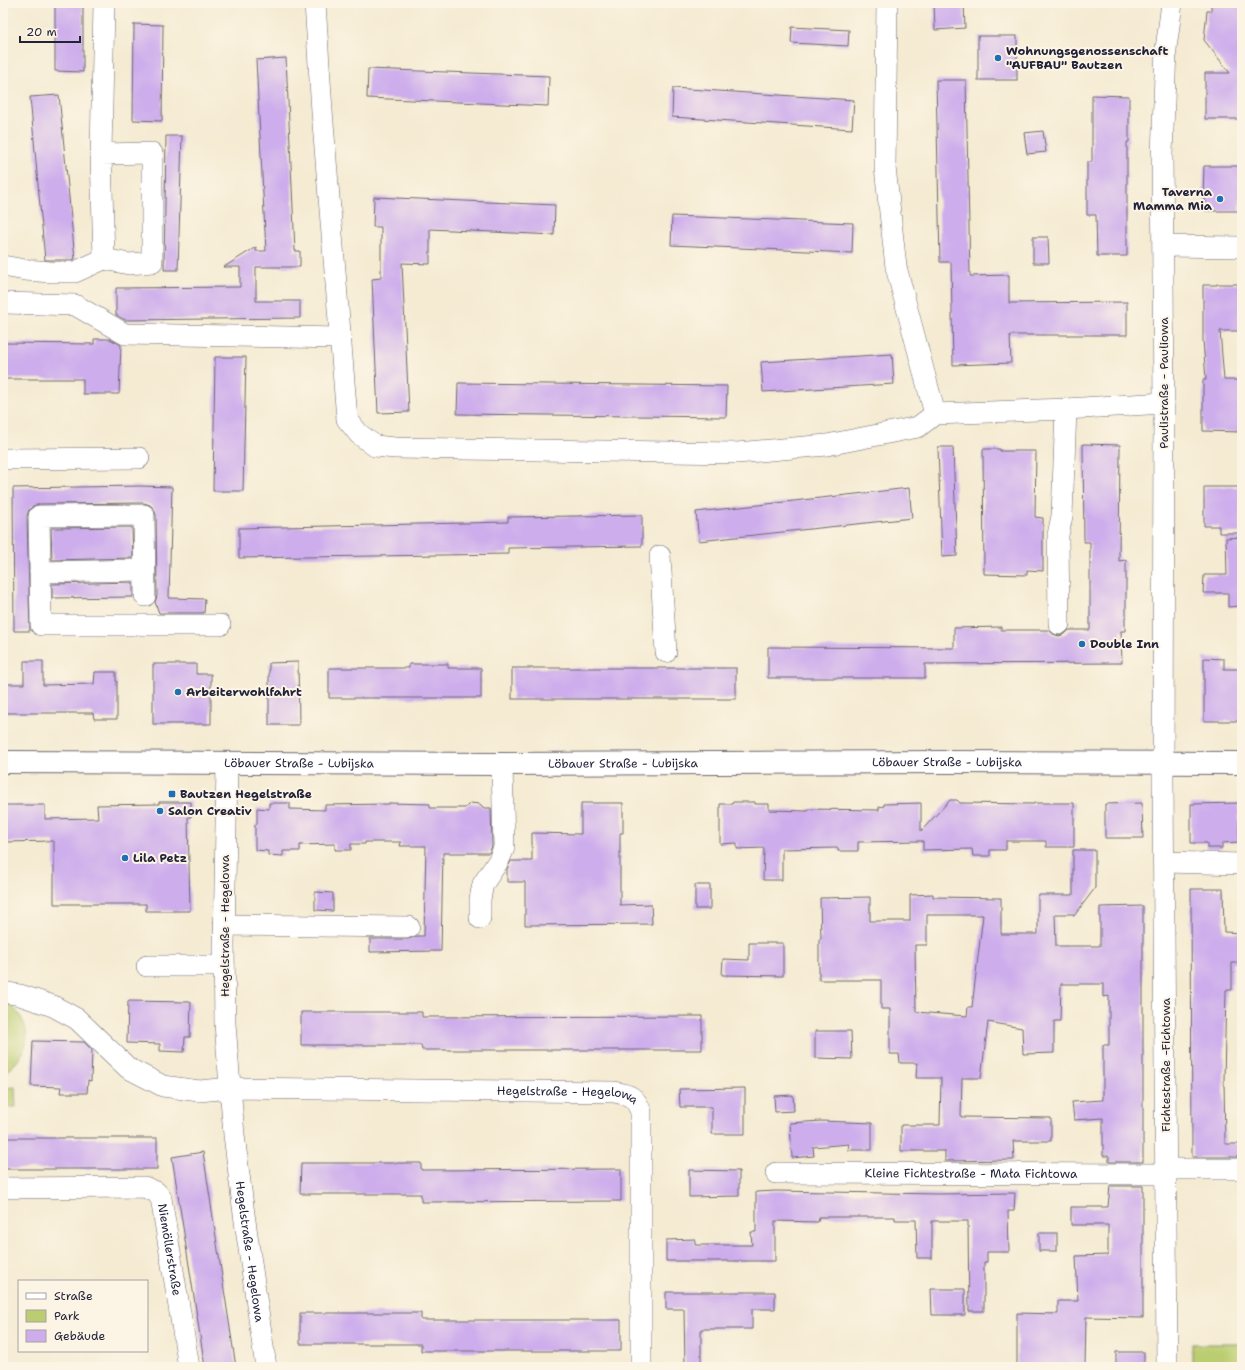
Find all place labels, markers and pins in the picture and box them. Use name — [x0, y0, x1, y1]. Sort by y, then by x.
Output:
place label: Wohnungsgenossenschaft "AUFBAU" Bautzen — [1006, 43, 1169, 73]
marker: Wohnungsgenossenschaft "AUFBAU" Bautzen — [993, 53, 1003, 63]
place label: Taverna Mamma Mia — [1133, 184, 1213, 214]
marker: Taverna Mamma Mia — [1215, 194, 1225, 204]
place label: Double Inn — [1090, 636, 1159, 652]
marker: Double Inn — [1077, 639, 1087, 649]
place label: Arbeiterwohlfahrt — [186, 684, 302, 700]
marker: Arbeiterwohlfahrt — [173, 687, 183, 697]
place label: Bautzen Hegelstraße — [180, 786, 312, 802]
marker: Bautzen Hegelstraße — [167, 789, 177, 799]
place label: Salon Creativ — [168, 803, 252, 819]
marker: Salon Creativ — [155, 806, 165, 816]
place label: Lila Petz — [133, 850, 187, 866]
marker: Lila Petz — [120, 853, 130, 863]

